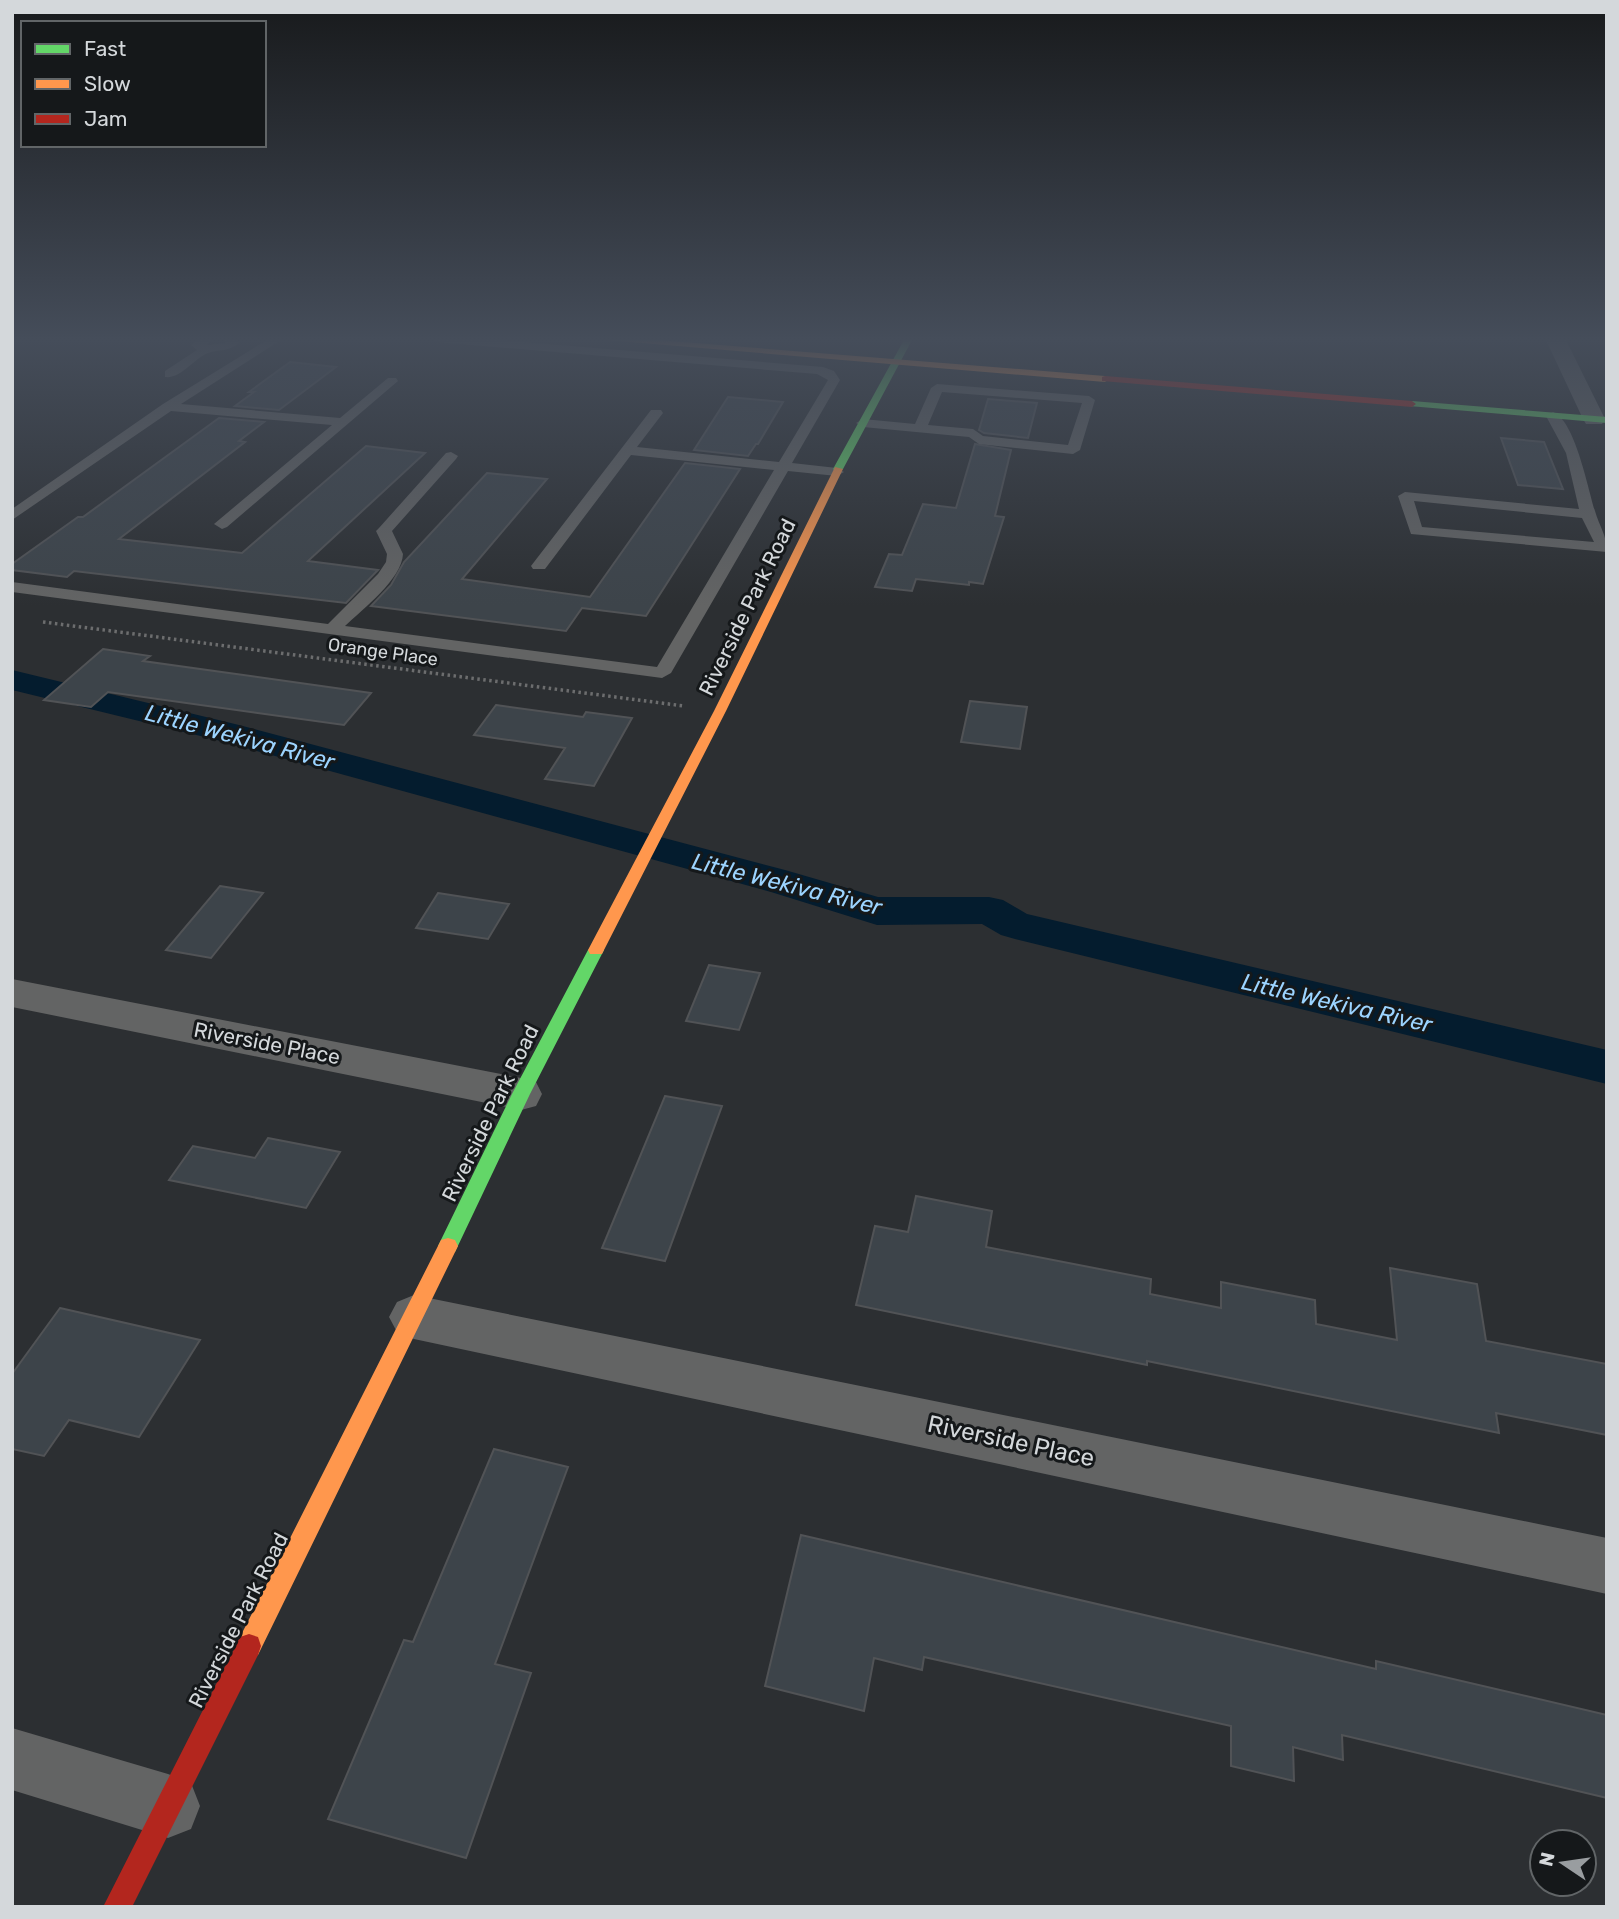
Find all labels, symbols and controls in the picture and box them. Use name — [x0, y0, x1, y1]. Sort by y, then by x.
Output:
legend — [21, 21, 266, 147]
text: Fast — [84, 36, 126, 61]
text: Slow — [84, 71, 131, 96]
text: Jam — [84, 106, 128, 131]
street label: Riverside Park Road — [693, 515, 801, 699]
street label: Orange Place — [327, 633, 439, 671]
water label: Little Wekiva River — [142, 698, 339, 776]
water label: Little Wekiva River — [689, 847, 886, 921]
water label: Little Wekiva River — [1239, 967, 1436, 1039]
street label: Riverside Place — [192, 1017, 342, 1069]
street label: Riverside Park Road — [436, 1021, 544, 1205]
street label: Riverside Place — [925, 1410, 1097, 1472]
street label: Riverside Park Road — [183, 1528, 293, 1712]
north arrow — [1528, 1828, 1598, 1898]
text: N — [1534, 1850, 1560, 1869]

